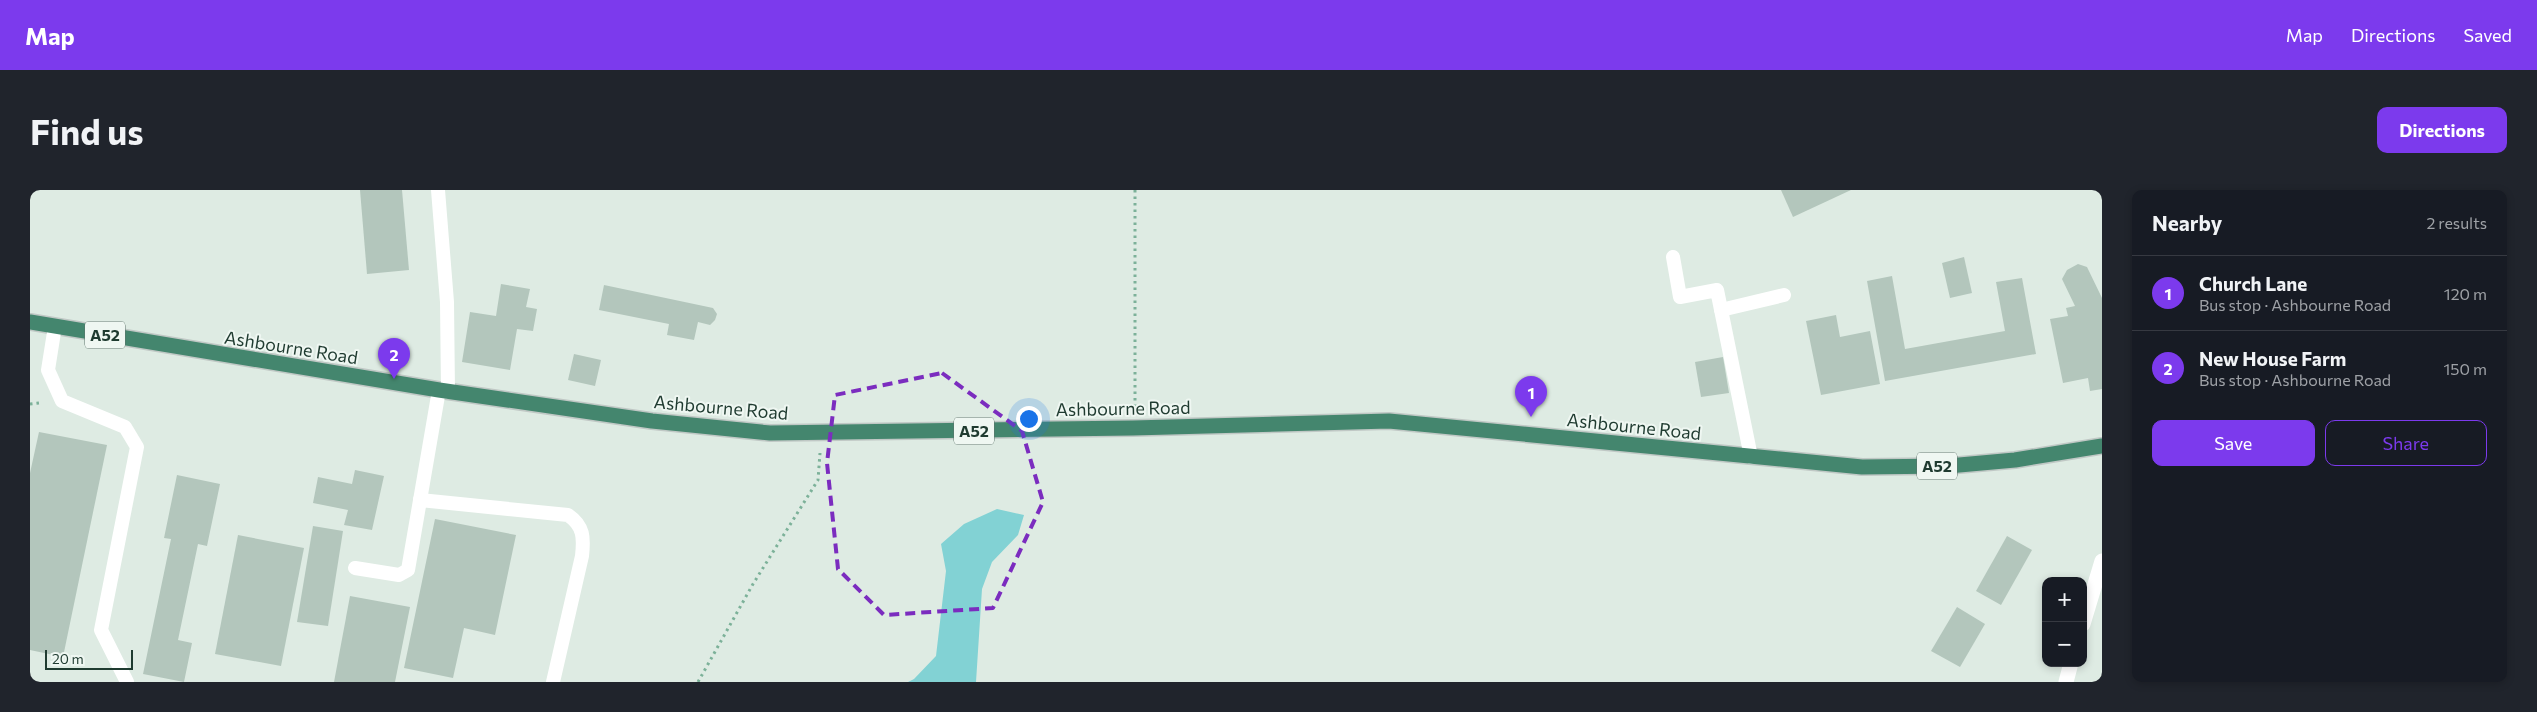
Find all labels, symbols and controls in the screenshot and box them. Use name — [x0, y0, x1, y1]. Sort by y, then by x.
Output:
text: Map — [25, 21, 75, 50]
text: Map — [2286, 24, 2323, 46]
text: Directions — [2351, 24, 2435, 46]
text: Saved — [2463, 24, 2512, 46]
button: Directions — [2377, 107, 2507, 153]
text: Find us — [30, 109, 144, 152]
text: Nearby — [2152, 210, 2222, 235]
text: 2 results — [2426, 213, 2487, 232]
text: Church Lane — [2199, 272, 2307, 295]
text: 1 — [2164, 284, 2172, 303]
text: 120 m — [2444, 284, 2487, 303]
text: Bus stop · Ashbourne Road — [2199, 295, 2391, 314]
road number: A52 — [85, 322, 125, 348]
street label: Ashbourne Road — [223, 326, 359, 368]
pin: 2 — [378, 338, 410, 379]
text: New House Farm — [2199, 347, 2346, 370]
text: 2 — [2163, 359, 2173, 378]
text: 150 m — [2444, 359, 2487, 378]
text: Bus stop · Ashbourne Road — [2199, 370, 2391, 389]
pin: 1 — [1515, 376, 1547, 417]
street label: Ashbourne Road — [653, 390, 789, 424]
street label: Ashbourne Road — [1055, 396, 1191, 420]
your location — [1016, 406, 1042, 432]
street label: Ashbourne Road — [1566, 408, 1702, 444]
road number: A52 — [954, 418, 994, 445]
button: Save — [2152, 420, 2315, 466]
button: Share — [2325, 420, 2487, 466]
road number: A52 — [1917, 452, 1957, 480]
map controls — [2042, 577, 2087, 667]
button: + — [2042, 577, 2087, 622]
button: − — [2042, 622, 2087, 667]
scale bar — [45, 647, 132, 670]
text: 20 m — [52, 650, 84, 667]

